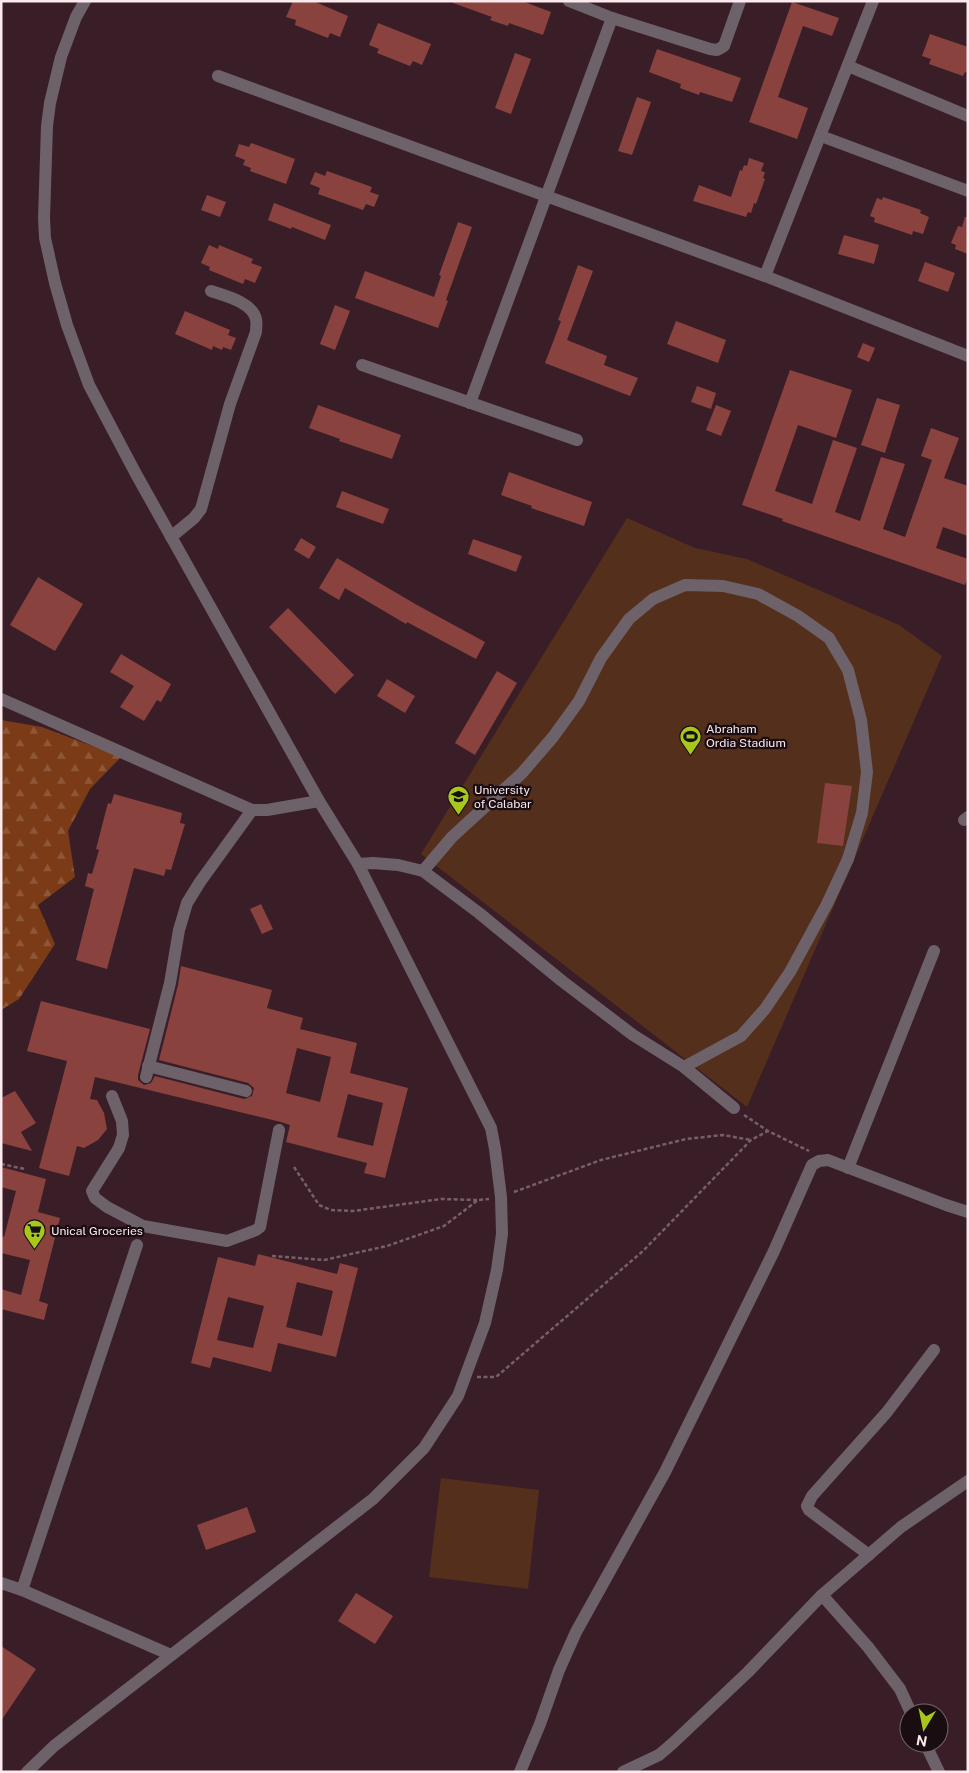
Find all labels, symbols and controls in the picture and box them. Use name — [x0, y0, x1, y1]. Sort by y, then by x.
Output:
place label: Abraham Ordia Stadium — [706, 722, 786, 750]
sports icon: Abraham Ordia Stadium — [678, 724, 702, 755]
place label: University of Calabar — [474, 783, 532, 811]
school or university icon: University of Calabar — [446, 785, 470, 816]
supermarket icon: Unical Groceries — [23, 1219, 47, 1250]
place label: Unical Groceries — [51, 1224, 143, 1238]
north arrow — [899, 1703, 949, 1753]
text: N — [915, 1732, 929, 1750]

